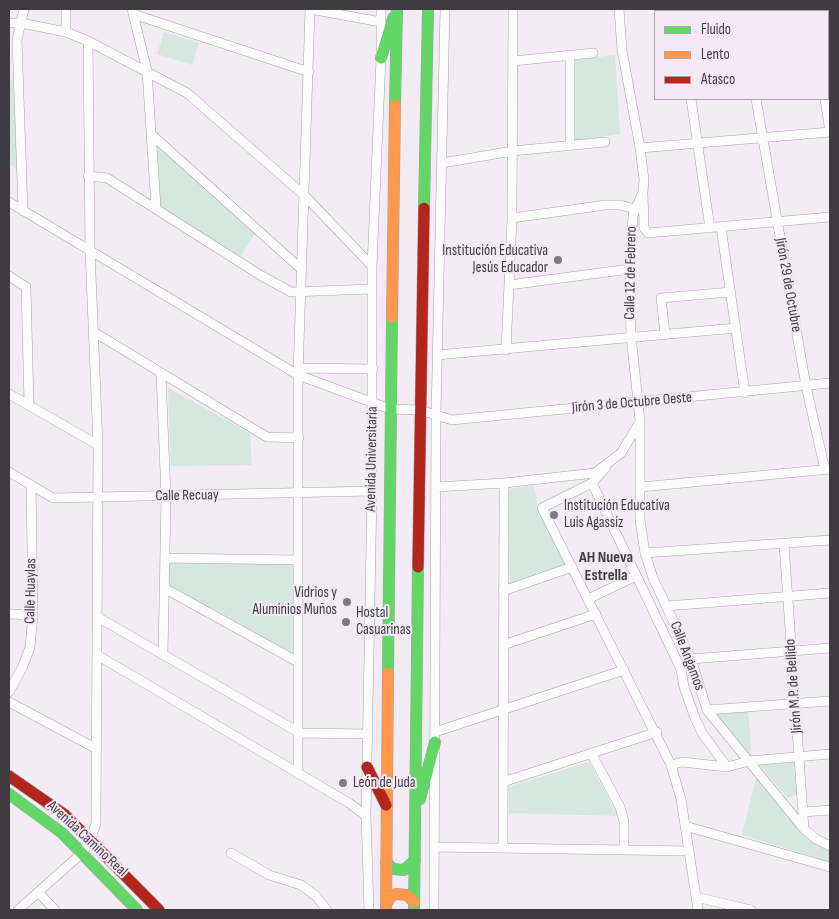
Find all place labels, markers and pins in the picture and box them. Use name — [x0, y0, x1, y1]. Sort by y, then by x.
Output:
place label: Institución Educativa Jesús Educador — [442, 242, 548, 277]
marker: Institución Educativa Jesús Educador — [552, 254, 564, 266]
place label: Institución Educativa Luis Agassiz — [564, 497, 670, 532]
marker: Institución Educativa Luis Agassiz — [548, 509, 560, 521]
place label: Vidrios y Aluminios Muños — [252, 584, 337, 619]
marker: Vidrios y Aluminios Muños — [341, 596, 353, 608]
place label: Hostal Casuarinas — [356, 604, 411, 639]
marker: Hostal Casuarinas — [340, 616, 352, 628]
place label: León de Juda — [353, 774, 415, 792]
marker: León de Juda — [337, 777, 349, 789]

